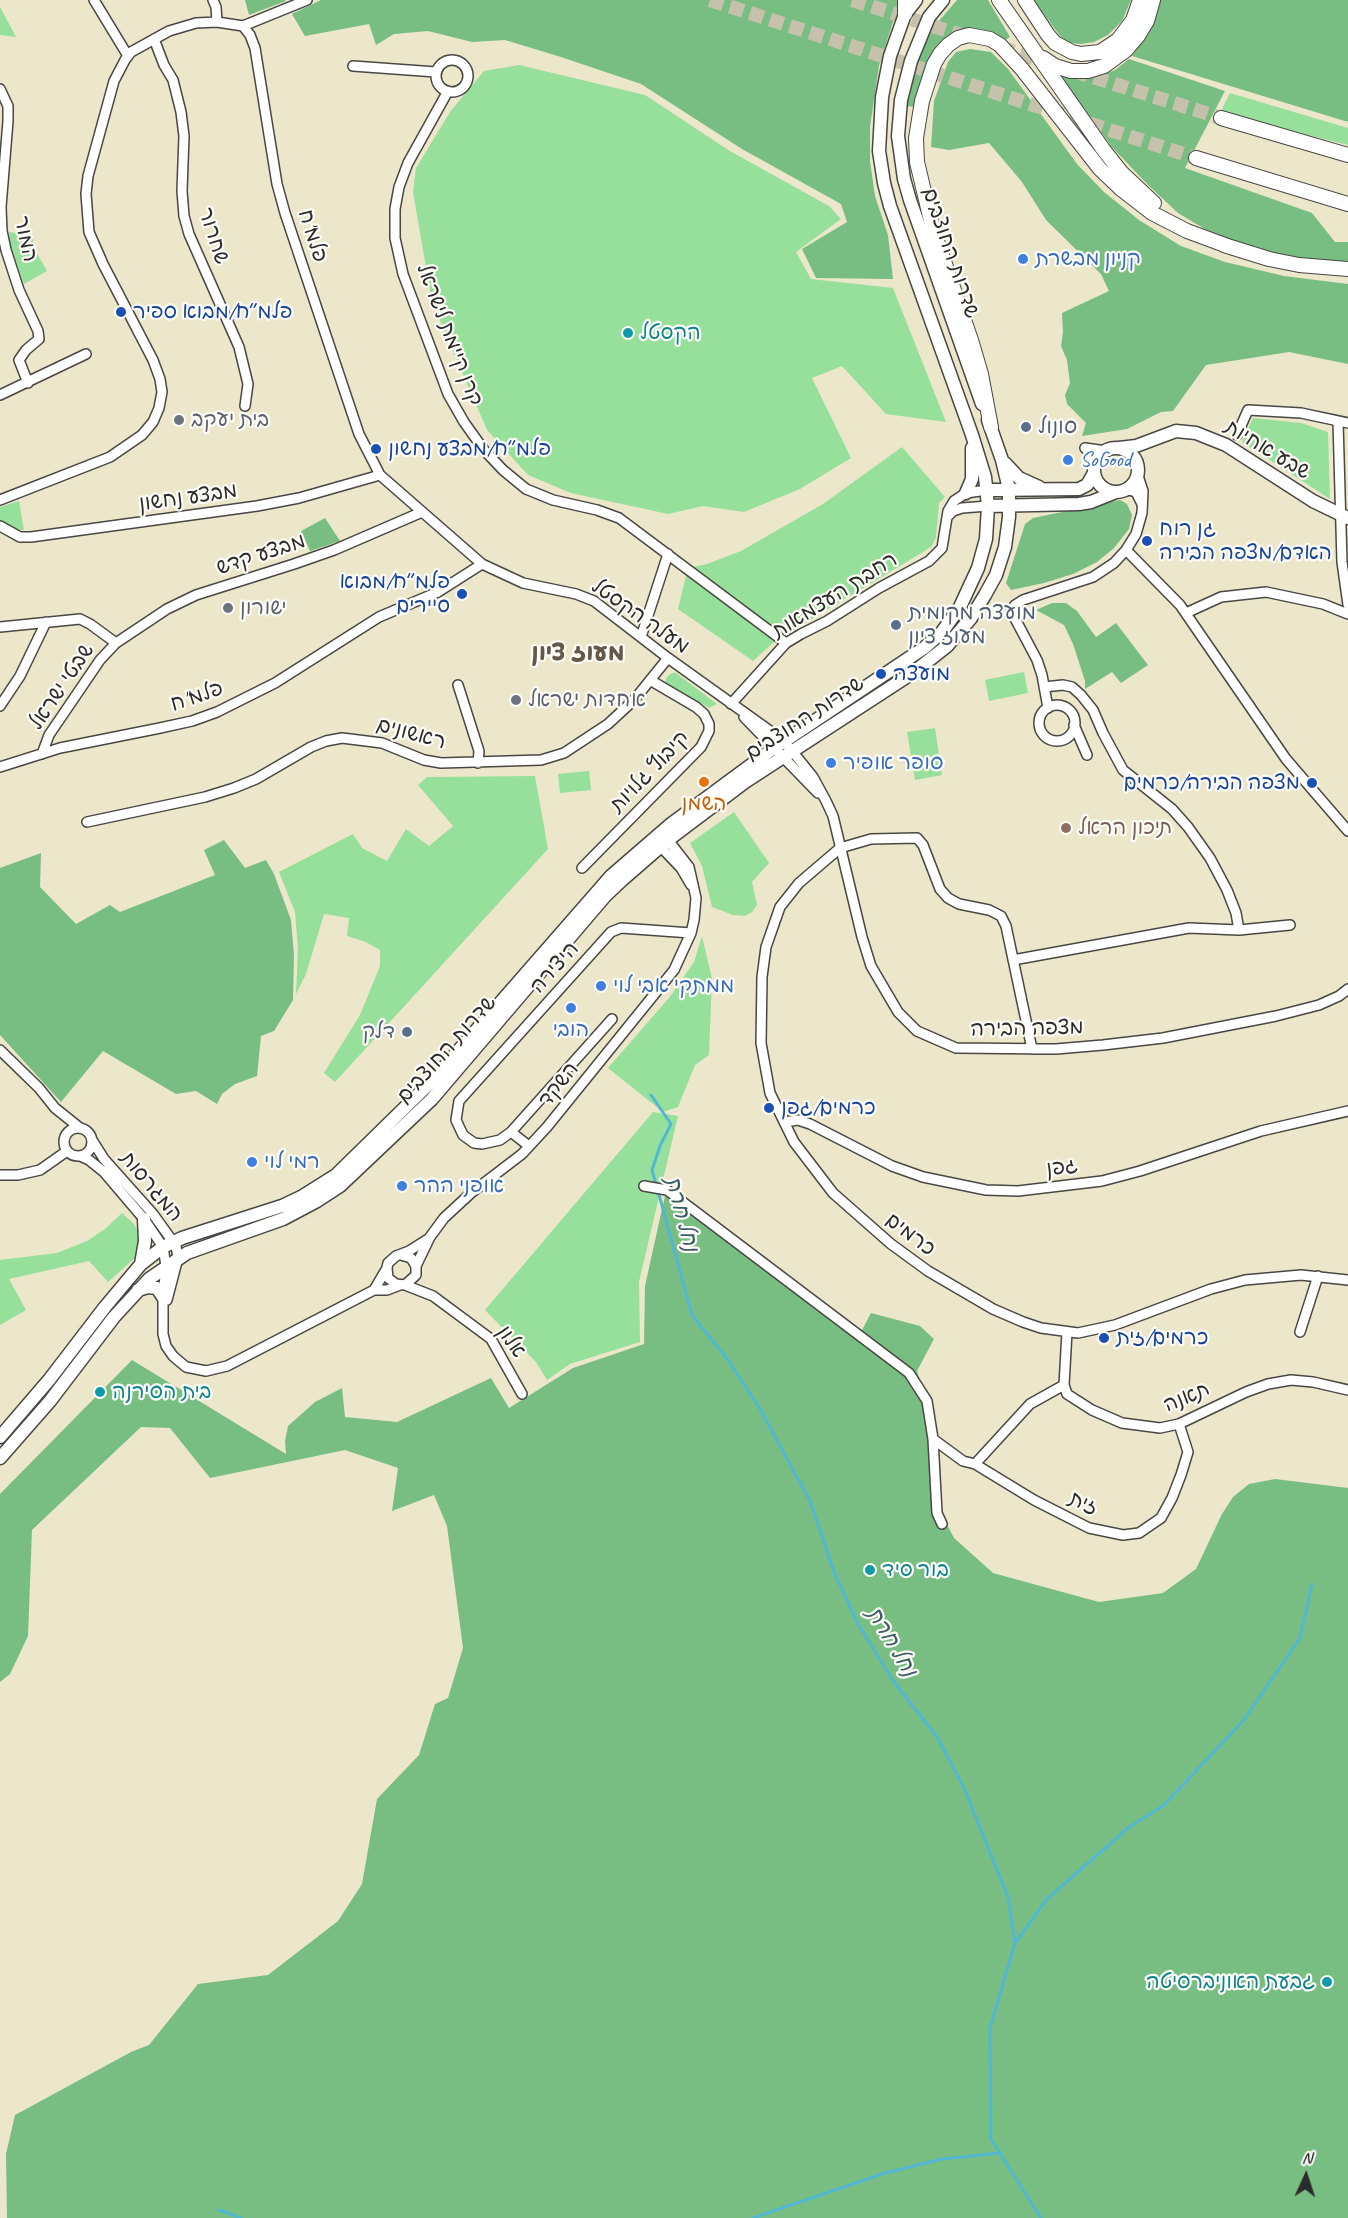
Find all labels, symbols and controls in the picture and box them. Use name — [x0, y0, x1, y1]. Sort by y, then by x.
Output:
street label: שדרות החוצבים — [916, 184, 984, 322]
street label: שחרור — [192, 205, 234, 267]
street label: פלמ"ח — [292, 206, 332, 266]
street label: המור — [8, 214, 42, 264]
place label: קניון מבשרת — [1035, 246, 1140, 272]
marker: קניון מבשרת — [1016, 252, 1030, 266]
street label: קרן קיימת לישראל — [410, 260, 488, 410]
place label: פלמ״ח/מבוא ספיר — [133, 299, 293, 325]
marker: פלמ״ח/מבוא ספיר — [114, 305, 128, 319]
place label: הקסטל — [640, 320, 701, 346]
marker: הקסטל — [621, 326, 635, 340]
place label: בית יעקב — [191, 407, 269, 433]
marker: בית יעקב — [172, 413, 186, 427]
place label: סונול — [1038, 414, 1077, 440]
street label: שבע אחיות — [1220, 415, 1314, 485]
marker: סונול — [1019, 420, 1033, 434]
place label: פלמ״ח/מבצע נחשון — [388, 436, 551, 462]
marker: פלמ״ח/מבצע נחשון — [369, 442, 383, 456]
place label: SoGood — [1080, 447, 1131, 473]
marker: SoGood — [1061, 453, 1075, 467]
street label: מבצע נחשון — [137, 479, 239, 517]
place label: גן רוח האדם/מצפה הבירה — [1159, 516, 1332, 566]
street label: מבצע קדש — [213, 529, 309, 581]
marker: גן רוח האדם/מצפה הבירה — [1140, 534, 1154, 548]
street label: רחבת העצמאות — [768, 547, 902, 645]
place label: פלמ״ח/מבוא סיירים — [340, 569, 450, 619]
street label: מעלה הקסטל — [586, 574, 694, 660]
marker: פלמ״ח/מבוא סיירים — [455, 587, 469, 601]
place label: ישורון — [240, 595, 287, 621]
place label: מועצה מקומית מעוז ציון — [908, 600, 1036, 650]
marker: ישורון — [221, 601, 235, 615]
marker: מועצה מקומית מעוז ציון — [889, 618, 903, 632]
street label: שבטי ישראל — [24, 639, 100, 735]
district label: מעוז ציון — [531, 640, 625, 668]
place label: מועצה — [893, 661, 950, 687]
marker: מועצה — [874, 667, 888, 681]
street label: שדרות החוצבים — [741, 671, 869, 767]
street label: פלמ"ח — [167, 676, 227, 718]
place label: אחדות ישראל — [528, 687, 646, 713]
marker: אחדות ישראל — [509, 693, 523, 707]
street label: ראשונים — [373, 713, 449, 755]
street label: קיבוץ גלויות — [605, 726, 695, 818]
place label: סופר אופיר — [843, 750, 943, 776]
marker: סופר אופיר — [824, 756, 838, 770]
place label: מצפה הבירה/כרמים — [1124, 770, 1300, 796]
marker: השמן — [697, 775, 711, 789]
marker: מצפה הבירה/כרמים — [1305, 776, 1319, 790]
place label: השמן — [682, 791, 726, 817]
place label: תיכון הראל — [1078, 815, 1172, 841]
marker: תיכון הראל — [1059, 821, 1073, 835]
street label: היצירה — [525, 937, 585, 999]
place label: ממתקי אבי לוי — [613, 973, 734, 999]
marker: ממתקי אבי לוי — [594, 979, 608, 993]
street label: שדרות החוצבים — [392, 991, 502, 1109]
marker: הובי — [564, 1001, 578, 1015]
street label: מצפה הבירה — [970, 1015, 1084, 1043]
place label: הובי — [553, 1017, 589, 1043]
place label: דלק — [362, 1019, 395, 1045]
marker: דלק — [400, 1025, 414, 1039]
street label: השקד — [533, 1057, 585, 1113]
place label: כרמים/גפן — [781, 1095, 876, 1121]
marker: כרמים/גפן — [762, 1101, 776, 1115]
street label: המגרסות — [114, 1147, 188, 1227]
place label: רמי לוי — [264, 1149, 320, 1175]
street label: גפן — [1045, 1154, 1079, 1182]
marker: רמי לוי — [245, 1155, 259, 1169]
place label: אופני ההר — [414, 1173, 504, 1199]
water label: נחל חרת — [658, 1173, 704, 1255]
marker: אופני ההר — [395, 1179, 409, 1193]
street label: כרמים — [880, 1208, 940, 1262]
street label: אלון — [491, 1321, 531, 1363]
place label: כרמים/זית — [1116, 1325, 1208, 1351]
marker: כרמים/זית — [1097, 1331, 1111, 1345]
street label: תאנה — [1160, 1377, 1214, 1419]
place label: בית הסירנה — [112, 1379, 211, 1405]
marker: בית הסירנה — [93, 1385, 107, 1399]
street label: זית — [1065, 1487, 1101, 1521]
place label: בור סיד — [882, 1557, 949, 1583]
marker: בור סיד — [863, 1563, 877, 1577]
water label: נחל חרת — [860, 1602, 922, 1682]
place label: גבעת האוניברסיטה — [1146, 1969, 1315, 1995]
marker: גבעת האוניברסיטה — [1320, 1975, 1334, 1989]
north arrow — [1276, 2146, 1336, 2206]
text: N — [1301, 2148, 1312, 2168]

